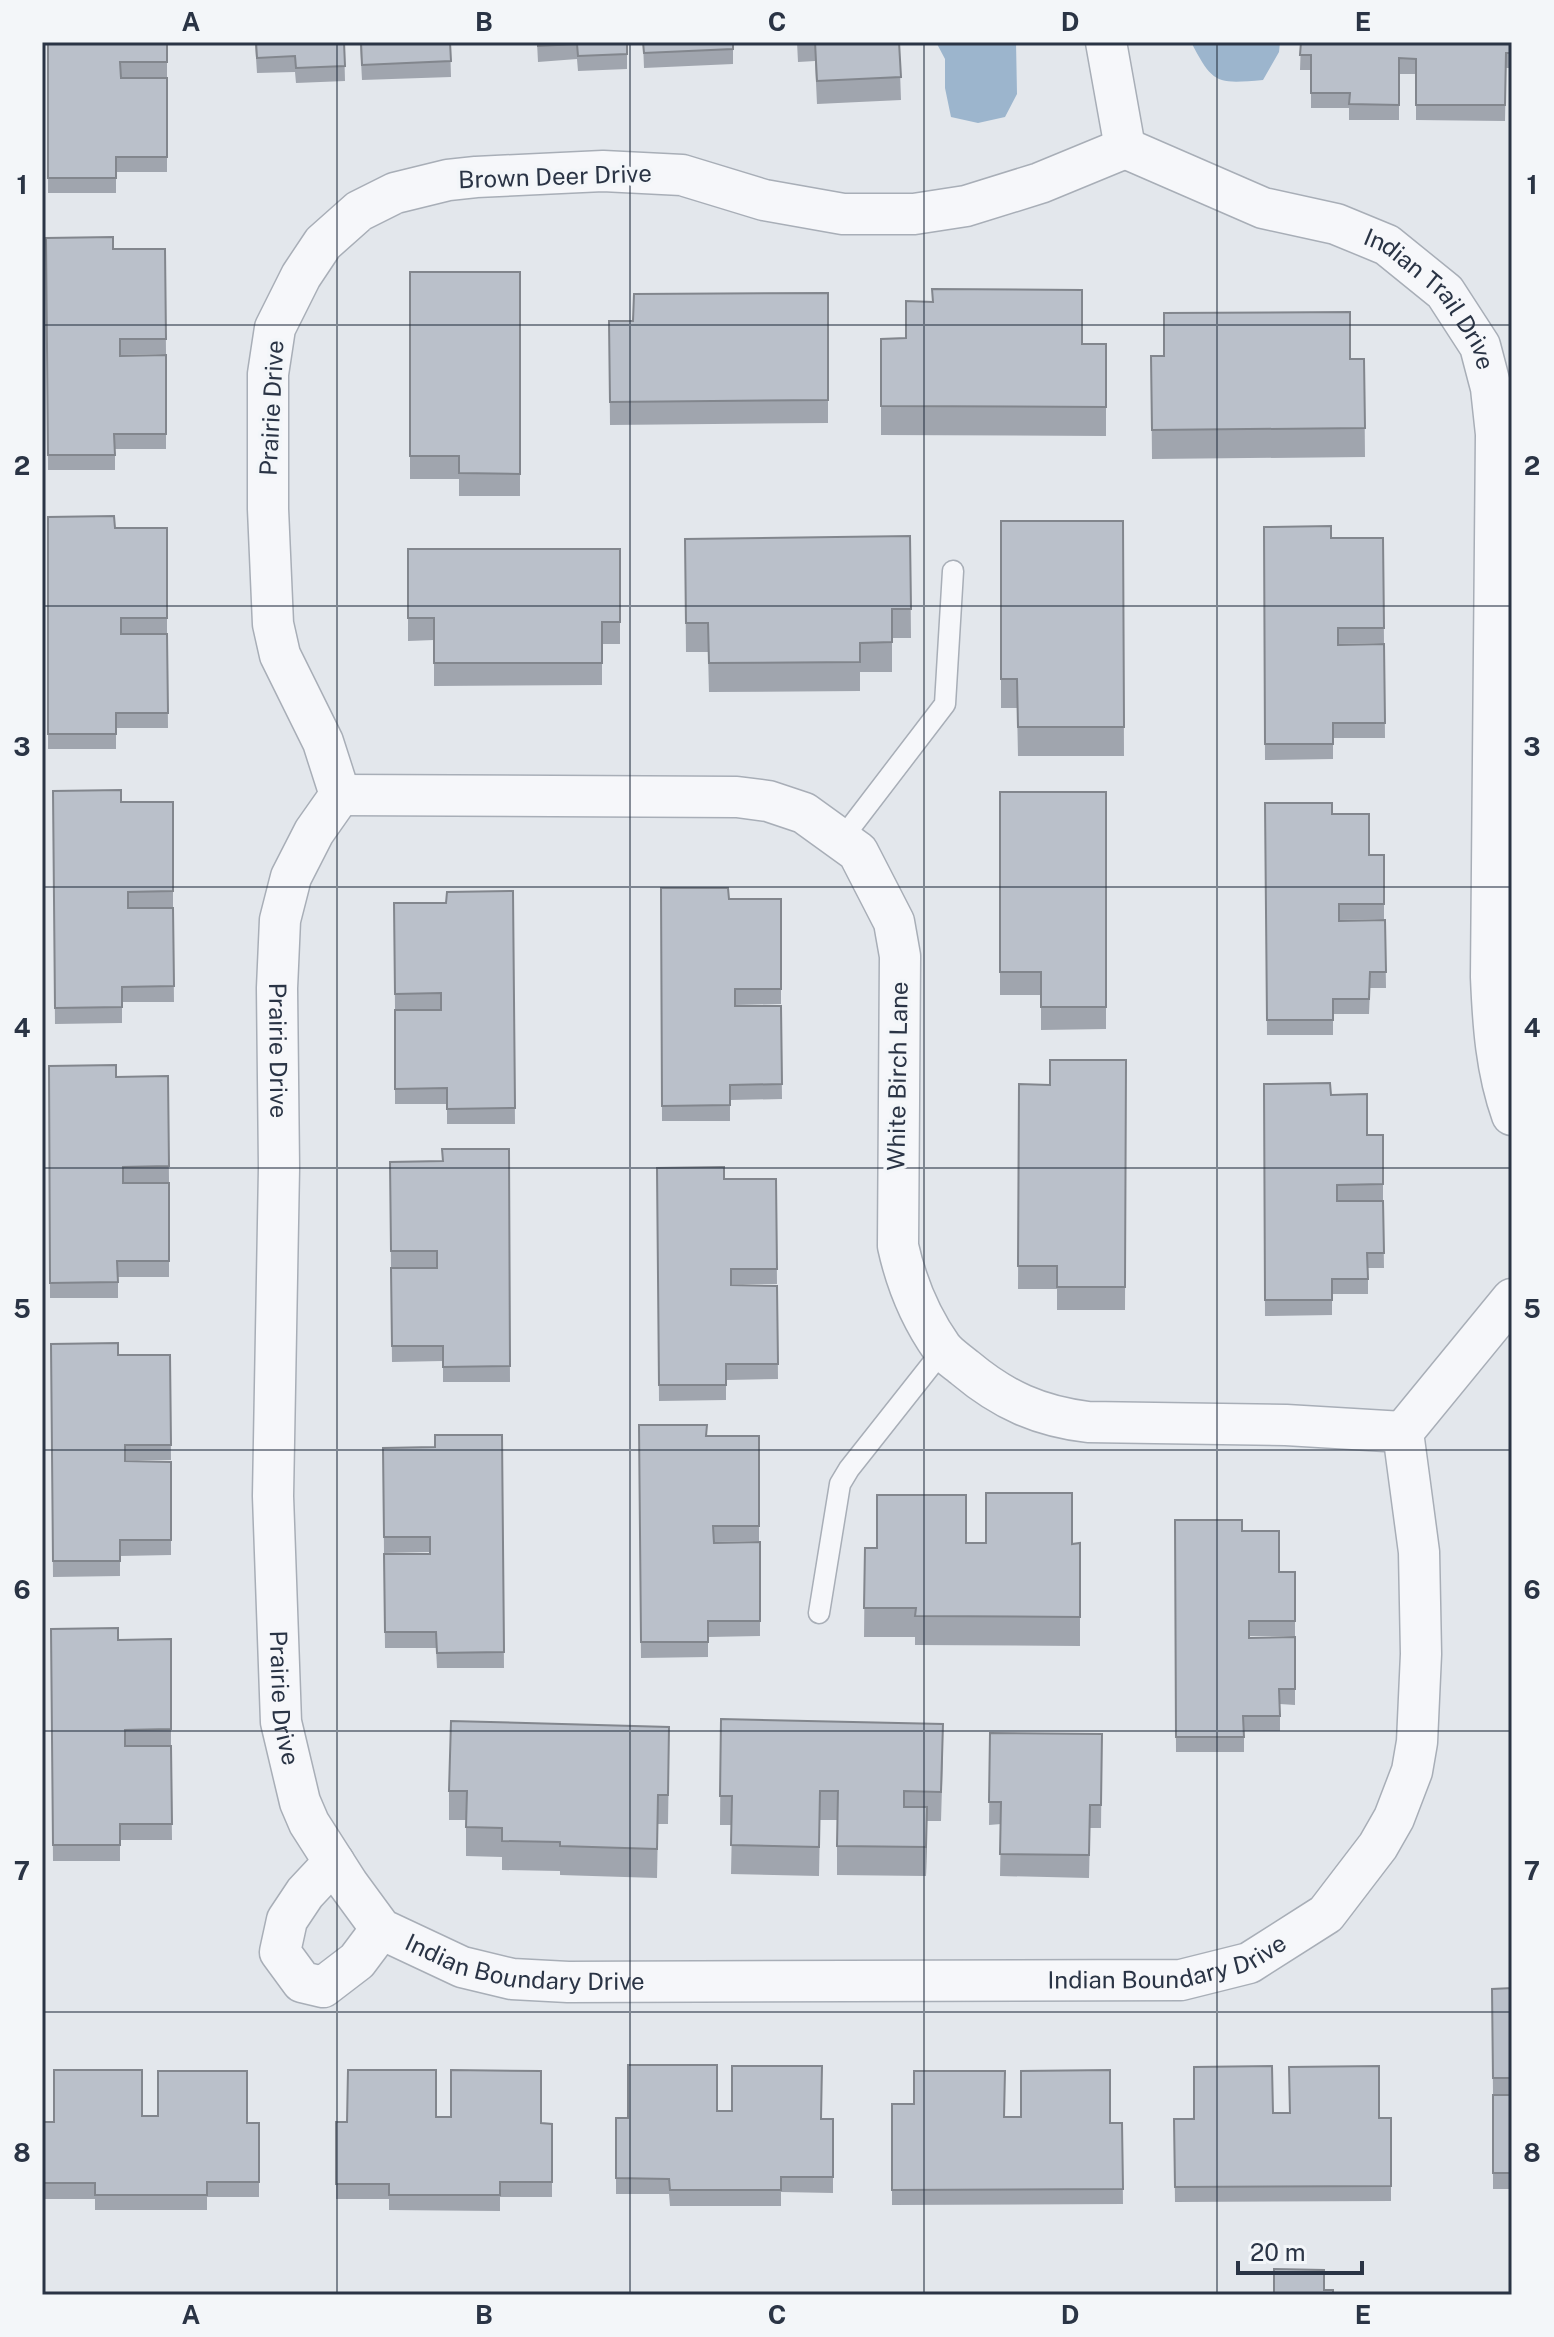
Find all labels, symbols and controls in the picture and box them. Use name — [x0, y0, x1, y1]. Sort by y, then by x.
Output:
text: A — [182, 6, 201, 37]
text: B — [475, 6, 493, 37]
text: C — [768, 6, 786, 37]
text: D — [1061, 6, 1079, 37]
text: E — [1355, 6, 1371, 37]
street label: Brown Deer Drive — [458, 159, 652, 193]
text: 1 — [16, 169, 28, 200]
text: 1 — [1526, 169, 1538, 200]
street label: Indian Trail Drive — [1360, 222, 1501, 372]
street label: Prairie Drive — [253, 339, 289, 476]
text: 2 — [14, 450, 30, 481]
text: 2 — [1524, 450, 1540, 481]
text: 3 — [13, 731, 31, 762]
text: 3 — [1523, 731, 1541, 762]
street label: White Birch Lane — [881, 981, 913, 1171]
street label: Prairie Drive — [264, 982, 293, 1119]
text: 4 — [13, 1012, 31, 1043]
text: 4 — [1523, 1012, 1541, 1043]
text: 5 — [13, 1293, 31, 1324]
text: 5 — [1523, 1293, 1541, 1324]
text: 6 — [13, 1574, 31, 1605]
text: 6 — [1523, 1574, 1541, 1605]
street label: Prairie Drive — [265, 1630, 306, 1768]
text: 7 — [14, 1855, 30, 1886]
text: 7 — [1524, 1855, 1540, 1886]
street label: Indian Boundary Drive — [401, 1927, 645, 1995]
street label: Indian Boundary Drive — [1047, 1928, 1291, 1993]
text: 8 — [13, 2137, 31, 2168]
text: 8 — [1523, 2137, 1541, 2168]
scale bar — [1238, 2225, 1362, 2275]
text: 20 m — [1250, 2238, 1306, 2266]
text: A — [182, 2299, 201, 2330]
text: B — [475, 2299, 493, 2330]
text: C — [768, 2299, 786, 2330]
text: D — [1061, 2299, 1079, 2330]
text: E — [1355, 2299, 1371, 2330]

